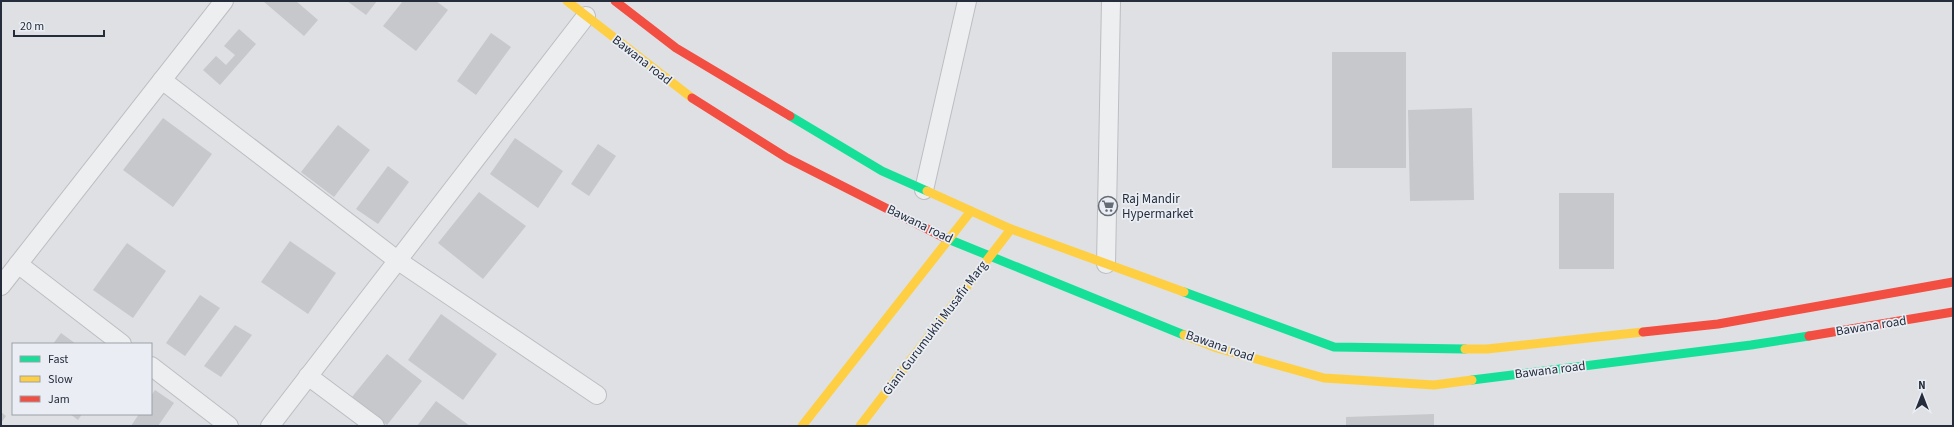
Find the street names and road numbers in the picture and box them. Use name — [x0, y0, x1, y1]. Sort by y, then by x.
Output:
street label: Bawana road — [608, 31, 676, 89]
street label: Bawana road — [884, 200, 956, 248]
street label: Giani Gurumukhi Musafir Marg — [878, 257, 992, 399]
street label: Bawana road — [1834, 312, 1908, 340]
street label: Bawana road — [1183, 326, 1257, 366]
street label: Bawana road — [1514, 357, 1586, 383]

